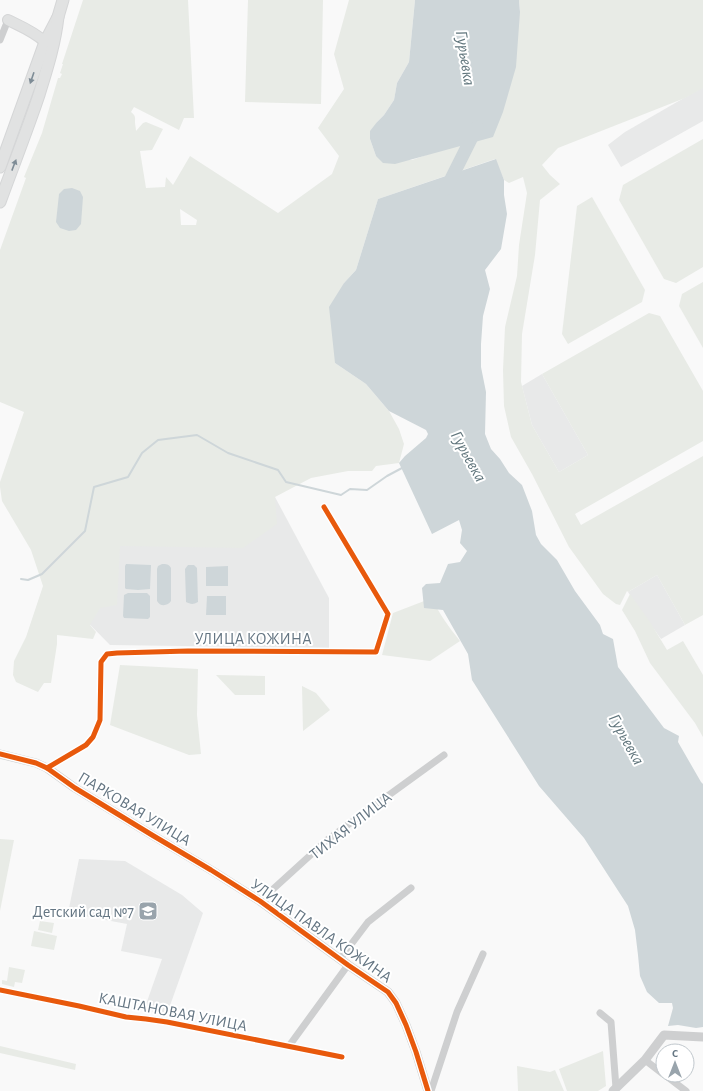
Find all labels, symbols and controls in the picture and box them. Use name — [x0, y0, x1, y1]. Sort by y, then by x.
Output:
water label: Гурьевка — [452, 29, 478, 87]
one-way arrow — [28, 73, 34, 85]
one-way arrow — [11, 159, 17, 171]
water label: Гурьевка — [447, 428, 489, 485]
street label: УЛИЦА КОЖИНА — [194, 631, 312, 647]
water label: Гурьевка — [605, 711, 647, 768]
street label: ПАРКОВАЯ УЛИЦА — [75, 769, 194, 849]
street label: ТИХАЯ УЛИЦА — [307, 789, 395, 863]
street label: УЛИЦА ПАВЛА КОЖИНА — [248, 876, 395, 986]
school or university icon: Детский сад №7 — [137, 900, 159, 922]
place label: Детский сад №7 — [33, 904, 134, 920]
street label: КАШТАНОВАЯ УЛИЦА — [97, 990, 249, 1034]
north arrow — [655, 1043, 695, 1083]
text: С — [672, 1048, 678, 1059]

